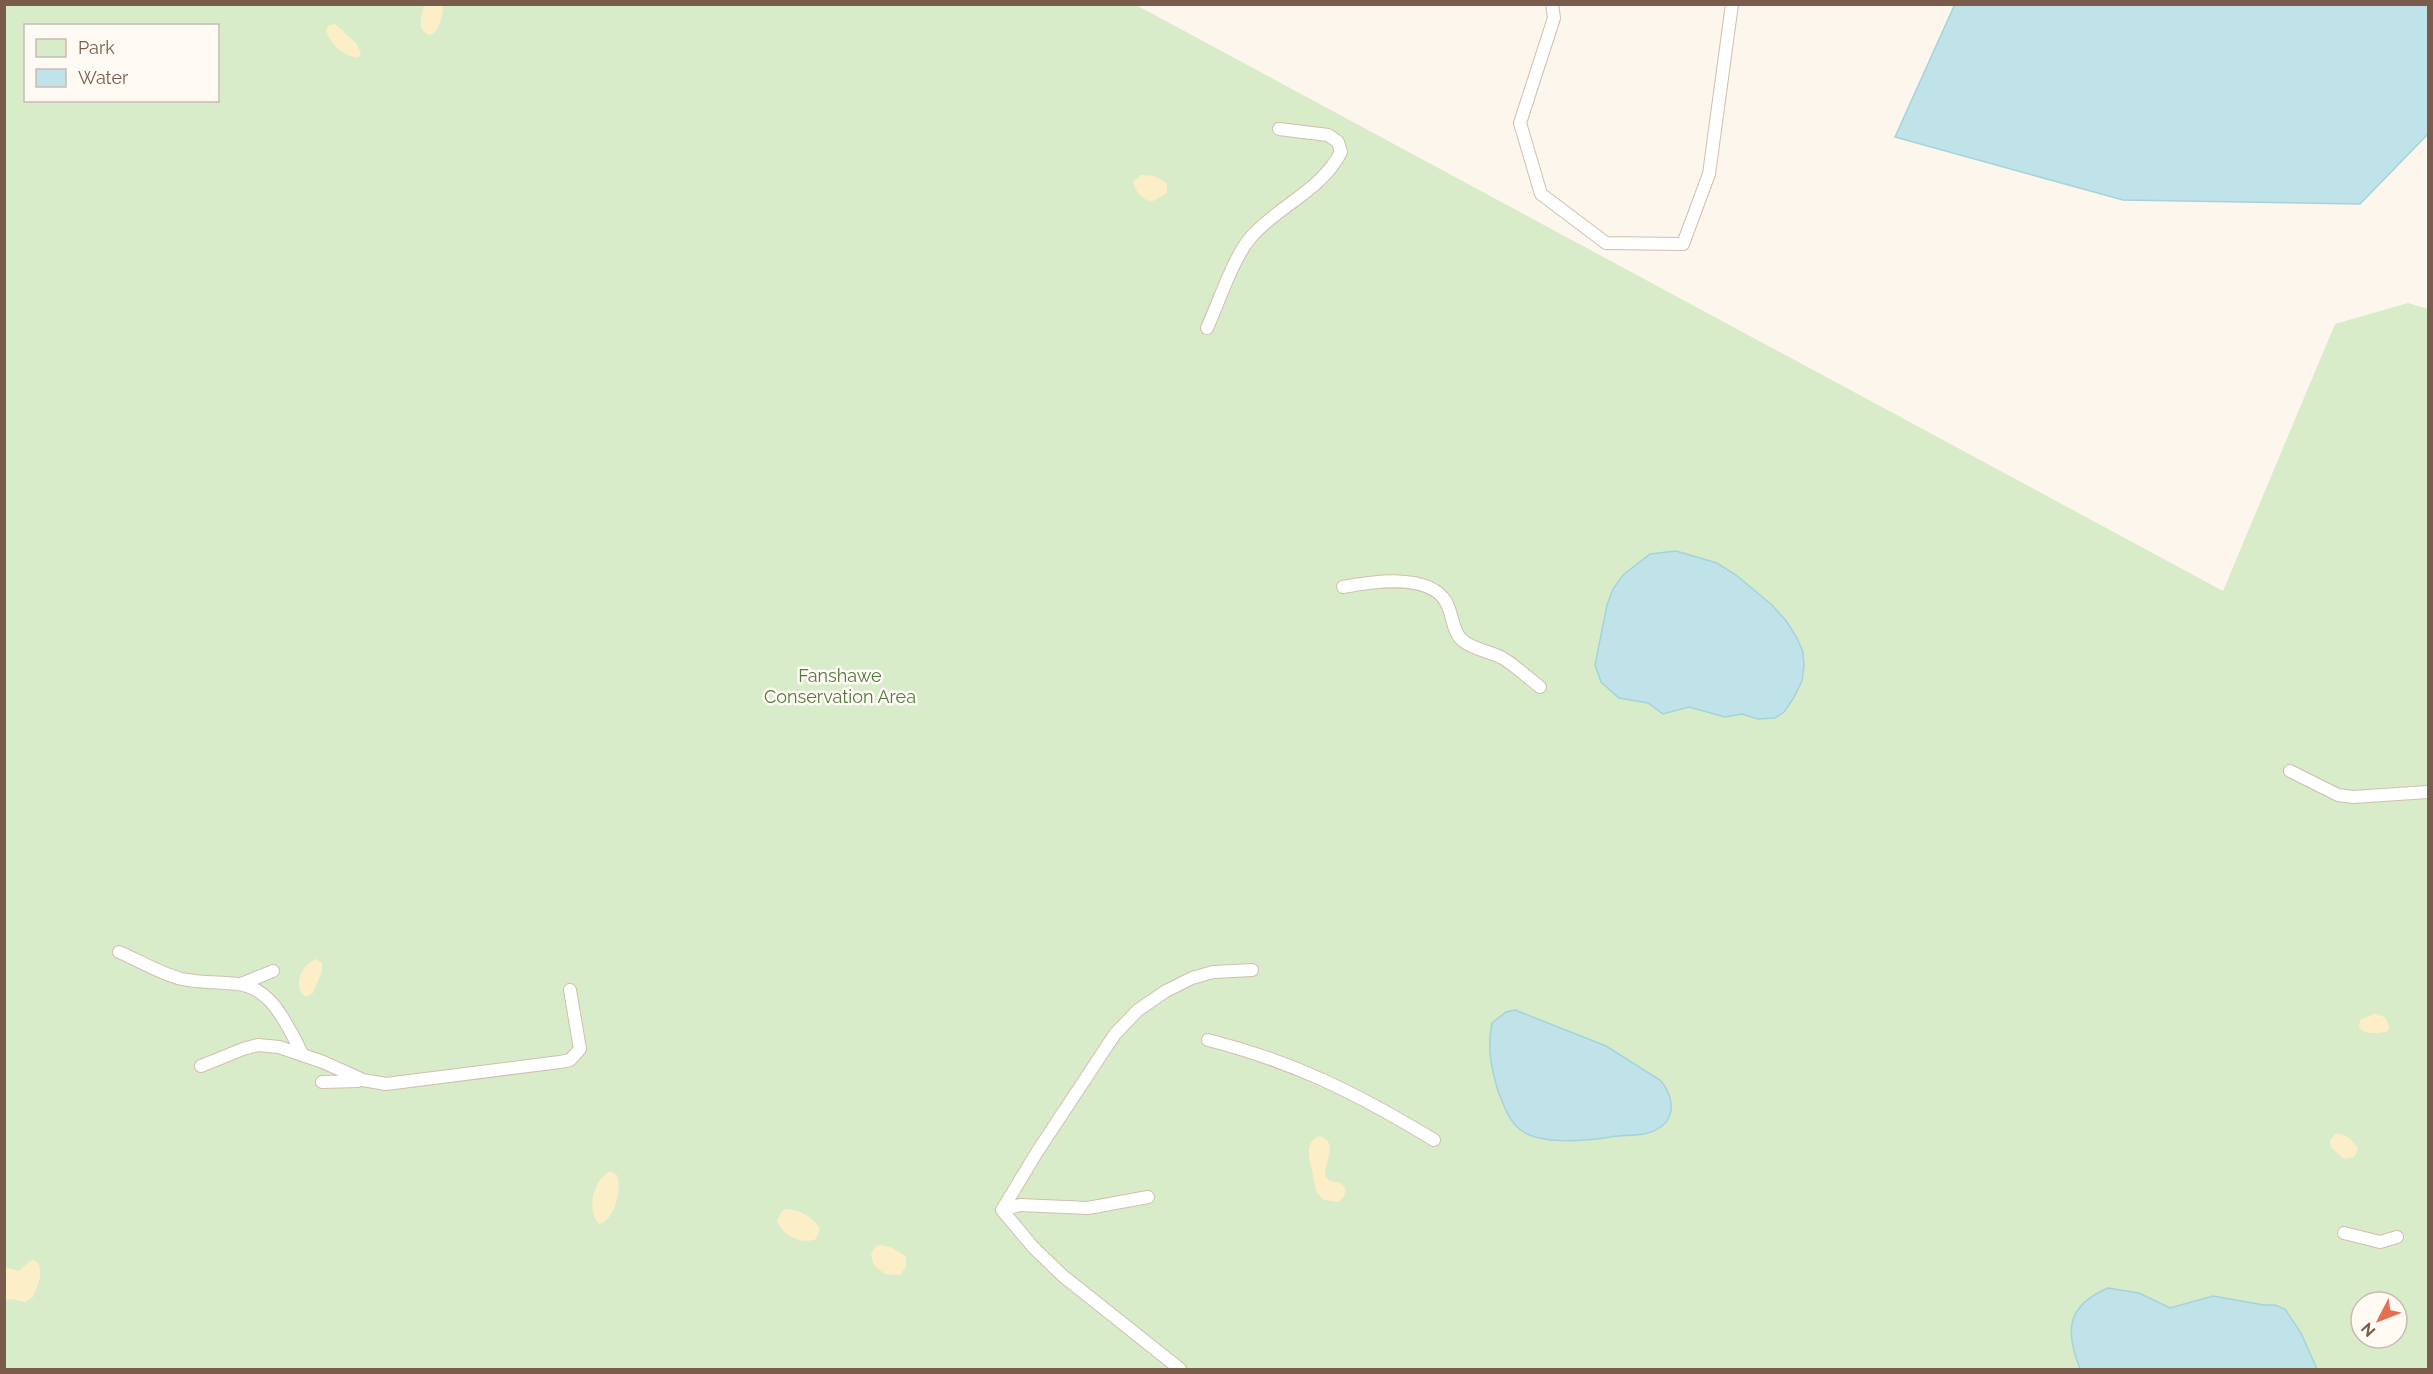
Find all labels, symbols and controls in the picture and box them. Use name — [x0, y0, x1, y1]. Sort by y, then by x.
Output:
legend — [24, 24, 219, 102]
text: Park — [78, 37, 115, 58]
text: Water — [78, 67, 129, 88]
park label: Fanshawe Conservation Area — [764, 665, 916, 707]
north arrow — [2349, 1290, 2409, 1350]
text: N — [2357, 1319, 2379, 1341]

